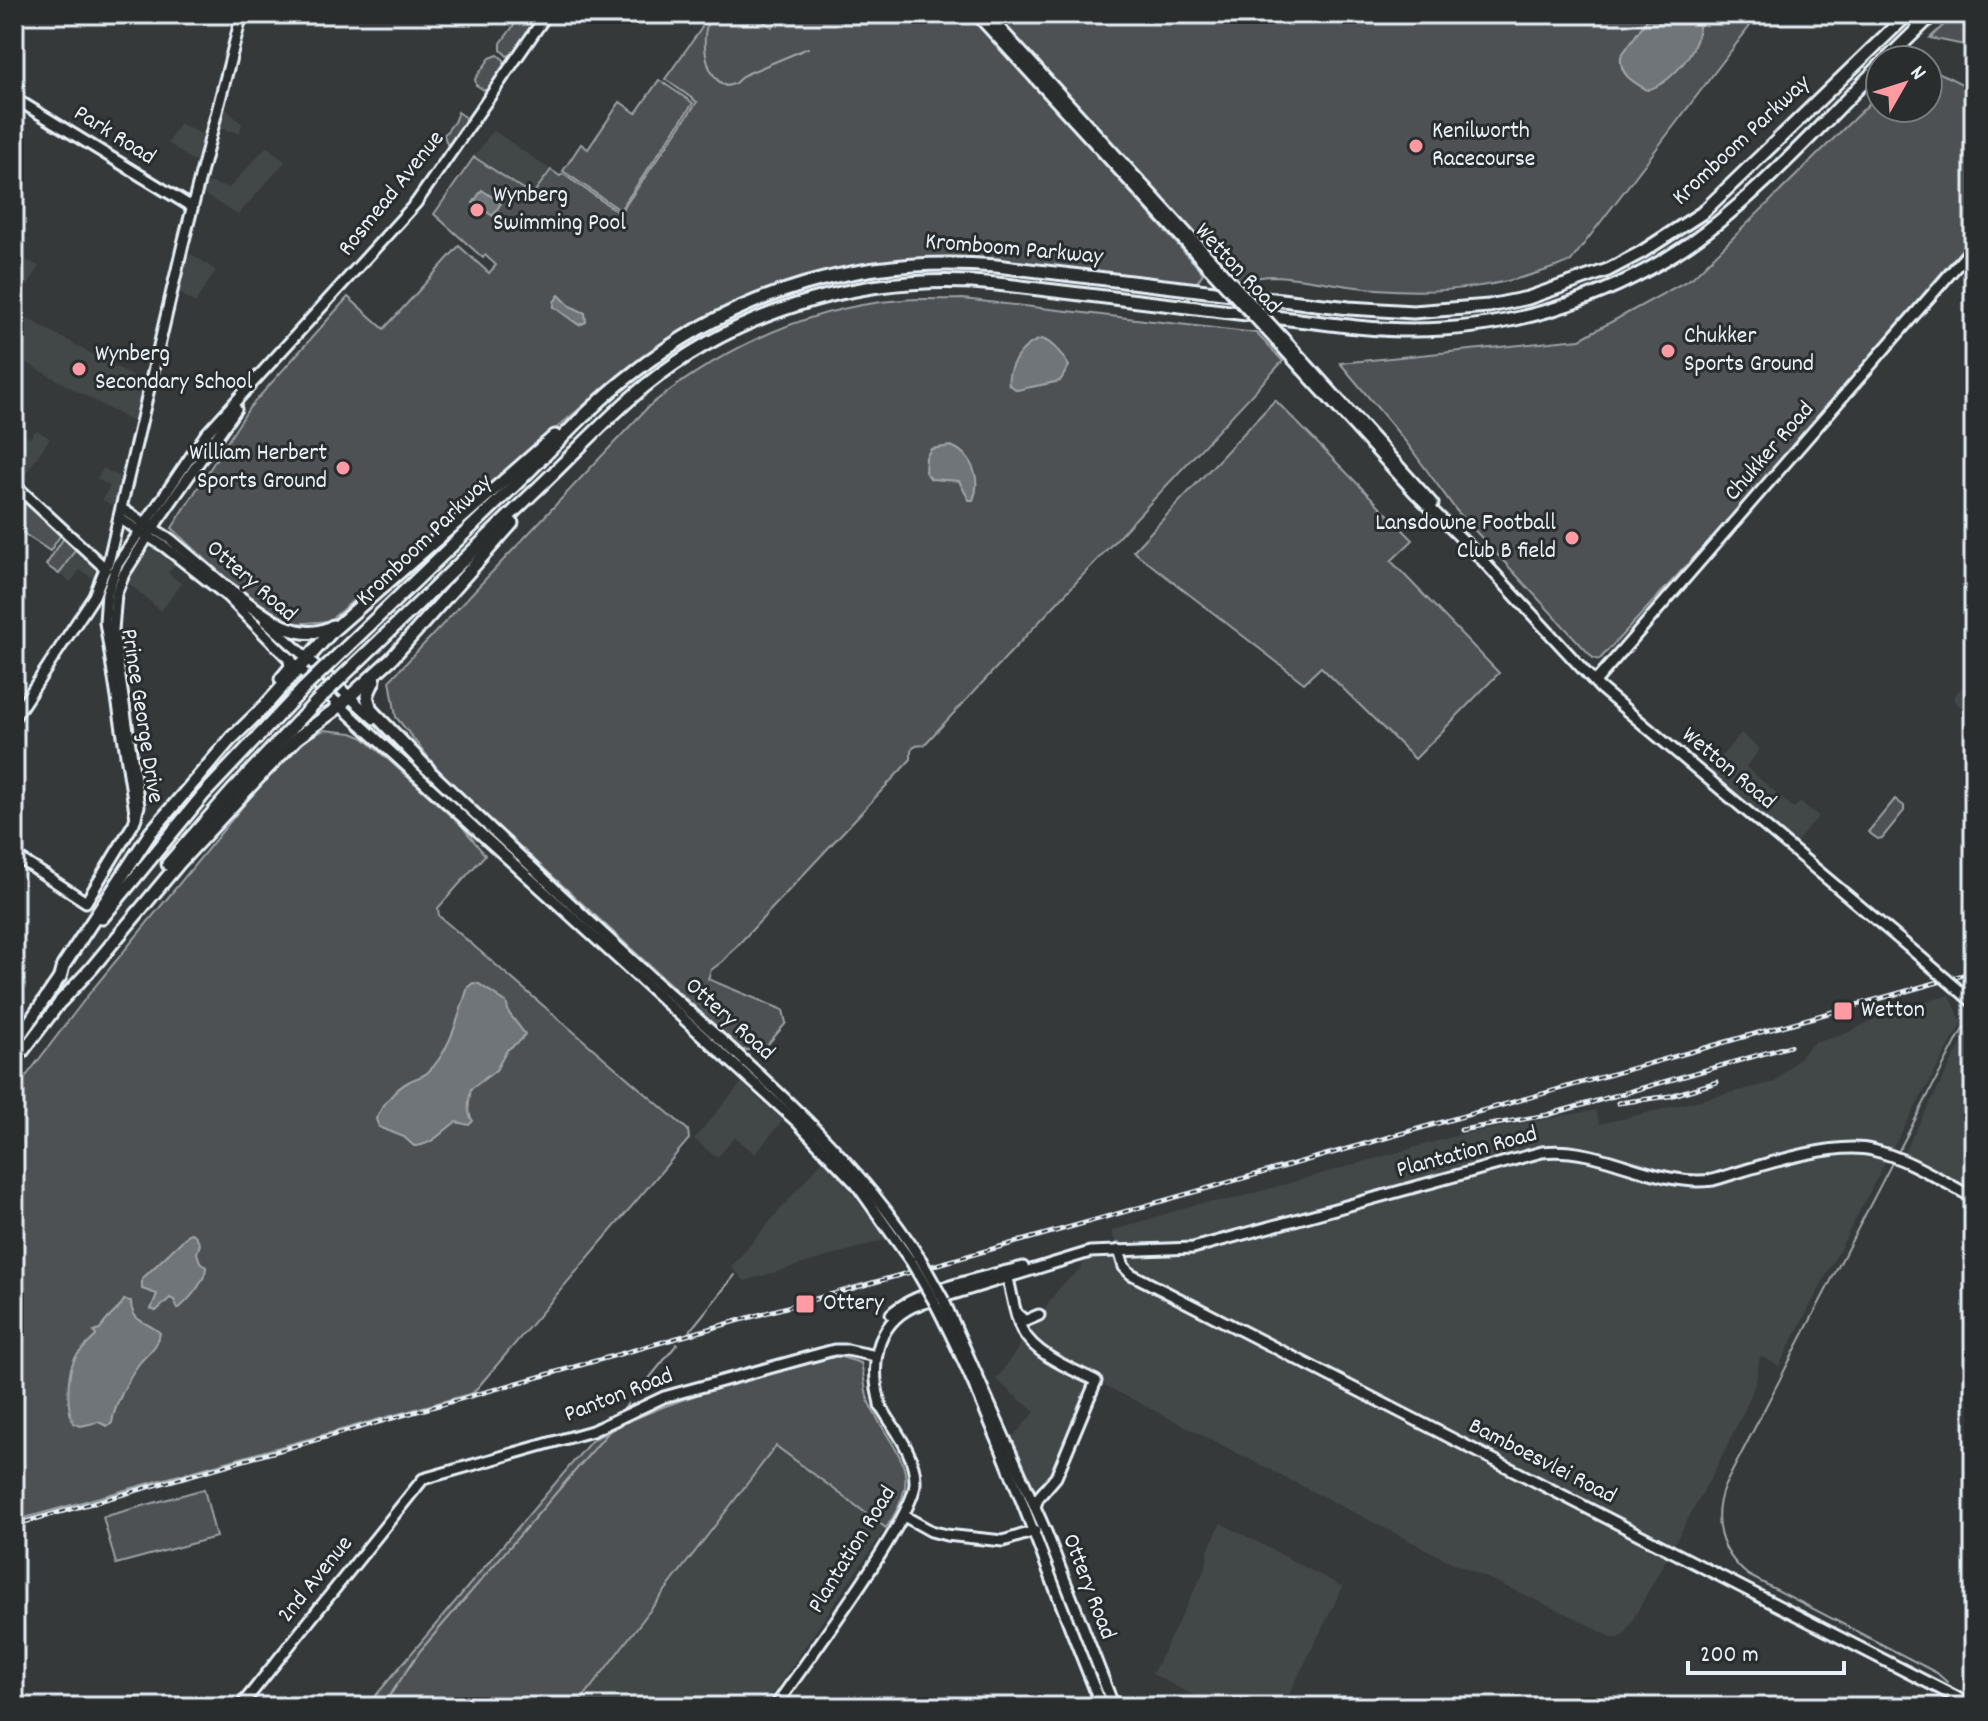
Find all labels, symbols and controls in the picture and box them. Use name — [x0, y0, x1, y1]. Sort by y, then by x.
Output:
north arrow — [1864, 44, 1944, 124]
text: N — [1901, 60, 1932, 88]
street label: Kromboom Parkway — [1665, 67, 1820, 214]
street label: Park Road — [66, 97, 162, 175]
place label: Kenilworth Racecourse — [1432, 115, 1535, 177]
street label: Rosmead Avenue — [331, 124, 453, 264]
marker: Kenilworth Racecourse — [1407, 137, 1425, 155]
place label: Wynberg Swimming Pool — [493, 179, 626, 241]
marker: Wynberg Swimming Pool — [468, 201, 486, 219]
street label: Wetton Road — [1186, 216, 1288, 322]
street label: Kromboom Parkway — [924, 225, 1106, 275]
place label: Chukker Sports Ground — [1684, 320, 1814, 382]
place label: Wynberg Secondary School — [95, 338, 253, 400]
marker: Chukker Sports Ground — [1659, 342, 1677, 360]
marker: Wynberg Secondary School — [70, 360, 88, 378]
street label: Chukker Road — [1717, 395, 1823, 509]
place label: William Herbert Sports Ground — [189, 437, 327, 499]
marker: William Herbert Sports Ground — [334, 459, 352, 477]
street label: Kromboom Parkway — [349, 466, 502, 615]
place label: Lansdowne Football Club B field — [1375, 507, 1556, 569]
marker: Lansdowne Football Club B field — [1563, 529, 1581, 547]
street label: Ottery Road — [198, 533, 304, 631]
street label: Prince George Drive — [110, 626, 172, 806]
street label: Wetton Road — [1673, 719, 1783, 819]
street label: Ottery Road — [676, 970, 782, 1070]
place label: Wetton — [1861, 994, 1925, 1028]
marker: Wetton — [1832, 1000, 1854, 1022]
street label: Plantation Road — [1393, 1118, 1541, 1188]
place label: Ottery — [823, 1287, 885, 1321]
marker: Ottery — [794, 1293, 816, 1315]
street label: Panton Road — [560, 1360, 678, 1432]
street label: Bamboesvlei Road — [1462, 1410, 1622, 1514]
street label: Plantation Road — [800, 1480, 906, 1620]
street label: 2nd Avenue — [270, 1529, 362, 1631]
street label: Ottery Road — [1052, 1529, 1124, 1645]
scale bar — [1688, 1625, 1844, 1675]
text: 200 m — [1700, 1639, 1759, 1673]

